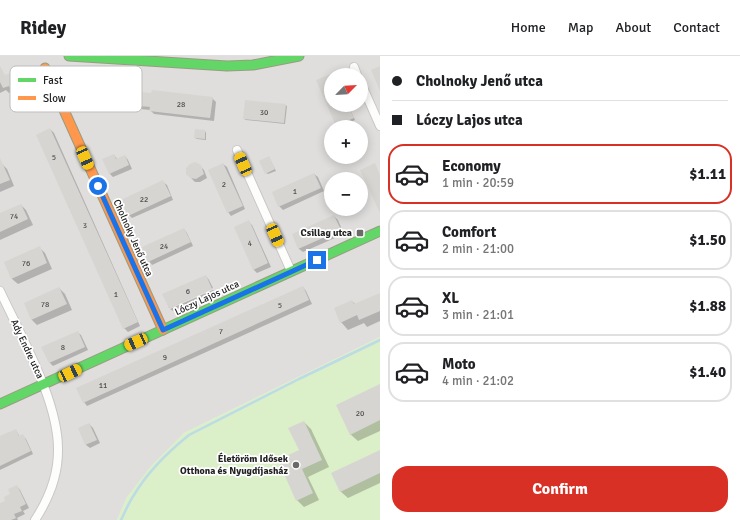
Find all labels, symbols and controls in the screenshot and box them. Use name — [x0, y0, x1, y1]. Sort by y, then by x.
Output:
text: Ridey — [20, 16, 66, 40]
text: Home — [511, 19, 546, 36]
text: Map — [568, 19, 593, 36]
text: About — [615, 19, 651, 36]
text: Contact — [673, 19, 720, 36]
legend — [10, 66, 142, 112]
north arrow — [324, 68, 368, 112]
map controls — [324, 68, 368, 216]
text: Cholnoky Jenő utca — [416, 72, 543, 90]
text: Fast — [43, 74, 63, 87]
text: Slow — [43, 92, 66, 105]
house number: 28 — [177, 99, 185, 109]
house number: 30 — [260, 107, 268, 117]
text: Lóczy Lajos utca — [416, 111, 523, 129]
button: + — [324, 120, 368, 164]
car — [75, 145, 95, 171]
car — [233, 151, 253, 177]
house number: 5 — [52, 152, 56, 162]
icon: car — [394, 156, 430, 192]
text: Economy — [442, 157, 501, 175]
text: $1.11 — [689, 165, 726, 183]
button: − — [324, 172, 368, 216]
text: 1 min · 20:59 — [442, 175, 514, 191]
route start — [89, 177, 107, 195]
house number: 2 — [222, 179, 226, 189]
house number: 1 — [293, 186, 297, 196]
house number: 22 — [140, 194, 148, 204]
street label: Cholnoky Jenő utca — [111, 198, 155, 278]
house number: 74 — [10, 211, 19, 221]
house number: 3 — [83, 220, 87, 230]
car — [265, 222, 285, 248]
icon: car — [394, 222, 430, 258]
text: Comfort — [442, 223, 496, 241]
place label: Csillag utca — [301, 227, 352, 239]
marker: Csillag utca — [355, 228, 365, 238]
text: $1.50 — [689, 231, 726, 249]
house number: 4 — [248, 238, 253, 248]
house number: 24 — [160, 241, 169, 251]
text: 2 min · 21:00 — [442, 241, 514, 257]
route end — [308, 251, 326, 269]
house number: 76 — [22, 258, 30, 268]
street label: Lóczy Lajos utca — [173, 278, 241, 318]
house number: 6 — [186, 286, 190, 296]
icon: car — [394, 288, 430, 324]
house number: 1 — [114, 289, 118, 299]
text: XL — [442, 289, 459, 307]
text: $1.88 — [689, 297, 726, 315]
house number: 78 — [41, 299, 49, 309]
house number: 5 — [278, 300, 282, 310]
text: 3 min · 21:01 — [442, 307, 514, 323]
street label: Ady Endre utca — [8, 317, 46, 381]
house number: 7 — [219, 326, 223, 336]
car — [123, 332, 149, 352]
house number: 8 — [61, 342, 65, 352]
house number: 9 — [163, 352, 167, 362]
icon: car — [394, 354, 430, 390]
text: Moto — [442, 355, 476, 373]
car — [57, 362, 83, 384]
text: $1.40 — [689, 363, 726, 381]
text: 4 min · 21:02 — [442, 373, 514, 389]
house number: 11 — [99, 380, 107, 390]
house number: 20 — [356, 408, 364, 418]
place label: Életöröm Idősek Otthona és Nyugdíjasház — [180, 452, 289, 477]
marker: Életöröm Idősek Otthona és Nyugdíjasház — [291, 460, 301, 470]
button: Confirm — [392, 466, 728, 512]

